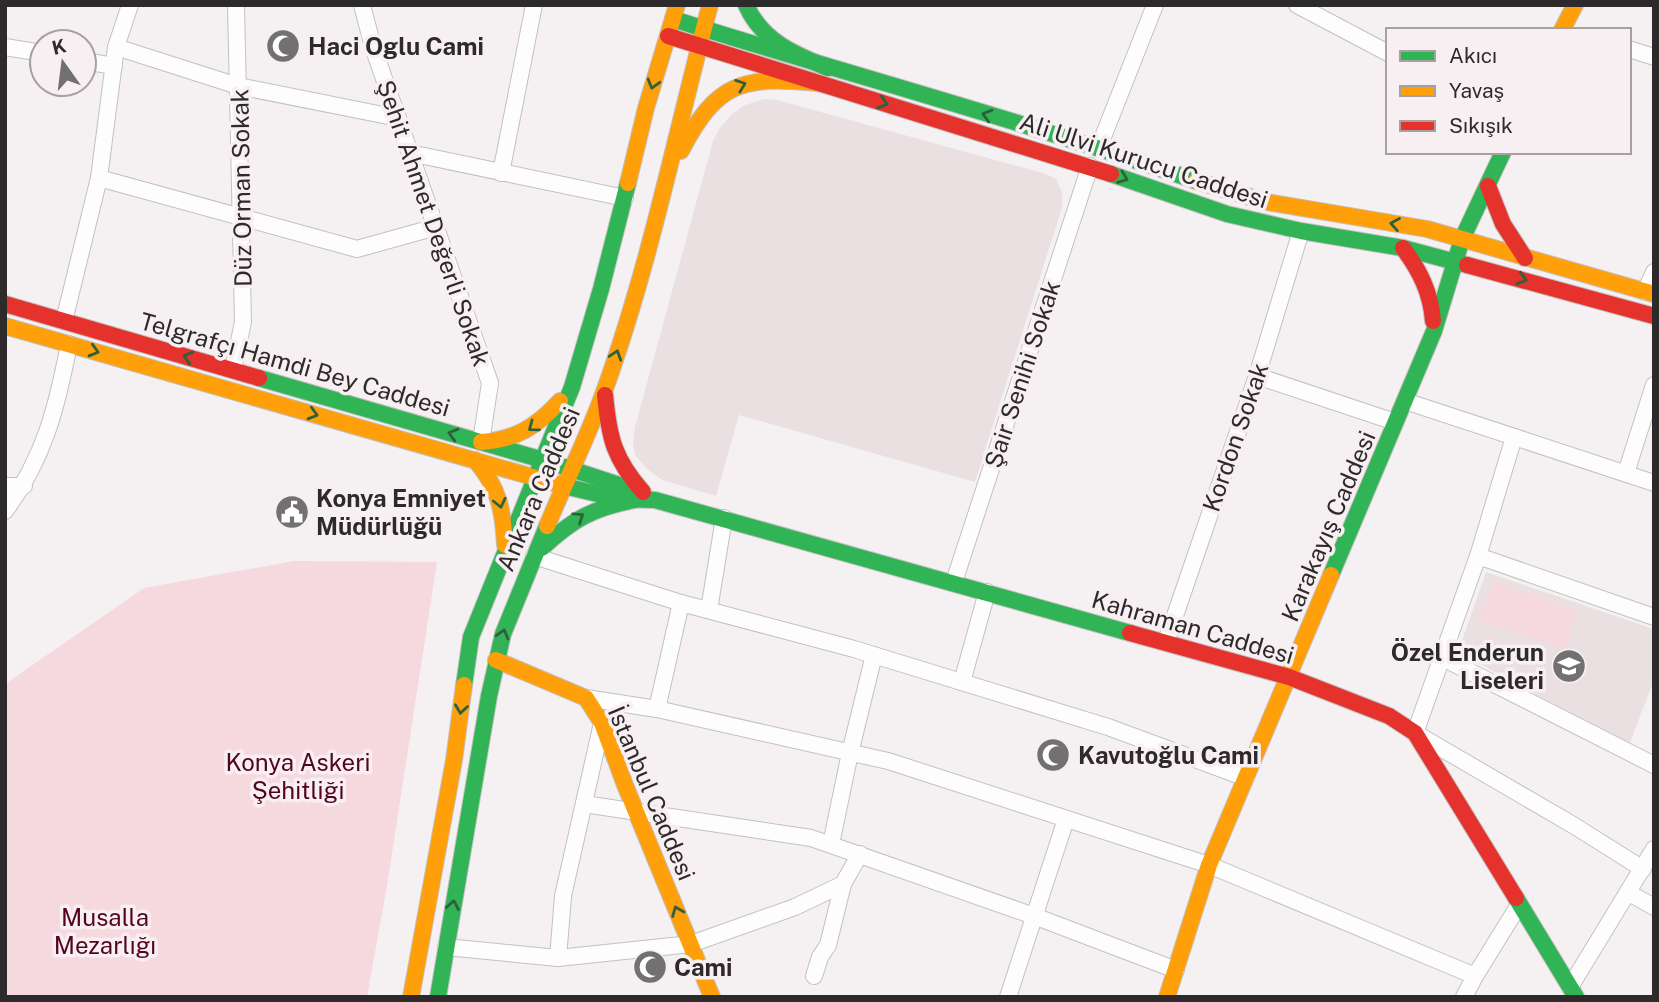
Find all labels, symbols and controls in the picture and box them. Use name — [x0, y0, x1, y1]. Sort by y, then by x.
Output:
mosque icon: Haci Oglu Cami — [264, 27, 302, 65]
north arrow — [28, 28, 98, 98]
legend — [1386, 28, 1631, 154]
place label: Haci Oglu Cami — [308, 32, 484, 60]
text: K — [50, 34, 69, 59]
text: Akıcı — [1449, 43, 1497, 68]
street label: Şehit Ahmet Değerli Sokak — [372, 76, 496, 370]
one-way arrow — [647, 78, 662, 90]
text: Yavaş — [1449, 78, 1504, 103]
one-way arrow — [735, 79, 747, 93]
street label: Düz Orman Sokak — [225, 89, 257, 287]
one-way arrow — [877, 94, 889, 109]
street label: Ali Ulvi Kurucu Caddesi — [1016, 107, 1272, 213]
one-way arrow — [982, 108, 994, 123]
text: Sıkışık — [1449, 113, 1513, 138]
one-way arrow — [1117, 170, 1129, 184]
one-way arrow — [1390, 217, 1401, 232]
one-way arrow — [1516, 271, 1528, 285]
street label: Şair Senihi Sokak — [978, 277, 1066, 471]
street label: Telgrafçı Hamdi Bey Caddesi — [137, 306, 453, 422]
one-way arrow — [88, 343, 100, 358]
one-way arrow — [608, 349, 623, 361]
one-way arrow — [182, 350, 194, 365]
street label: Kordon Sokak — [1196, 359, 1274, 515]
street label: Ankara Caddesi — [491, 403, 585, 575]
one-way arrow — [307, 406, 319, 420]
one-way arrow — [528, 419, 541, 431]
one-way arrow — [448, 427, 460, 442]
street label: Karakayış Caddesi — [1275, 427, 1381, 625]
place label: Konya Emniyet Müdürlüğü — [316, 484, 486, 540]
public building icon: Konya Emniyet Müdürlüğü — [273, 493, 311, 531]
one-way arrow — [492, 497, 506, 509]
one-way arrow — [571, 513, 584, 525]
street label: Kahraman Caddesi — [1089, 585, 1297, 669]
one-way arrow — [495, 628, 510, 640]
place label: Özel Enderun Liseleri — [1391, 638, 1544, 694]
school or university icon: Özel Enderun Liseleri — [1550, 647, 1588, 685]
street label: İstanbul Caddesi — [603, 702, 701, 884]
one-way arrow — [454, 703, 469, 715]
mosque icon: Kavutoğlu Cami — [1034, 736, 1072, 774]
place label: Kavutoğlu Cami — [1078, 741, 1259, 769]
park label: Konya Askeri Şehitliği — [225, 748, 371, 804]
one-way arrow — [445, 899, 460, 911]
park label: Musalla Mezarlığı — [54, 903, 156, 959]
one-way arrow — [671, 906, 685, 918]
mosque icon: Cami — [631, 948, 669, 986]
place label: Cami — [674, 953, 732, 981]

